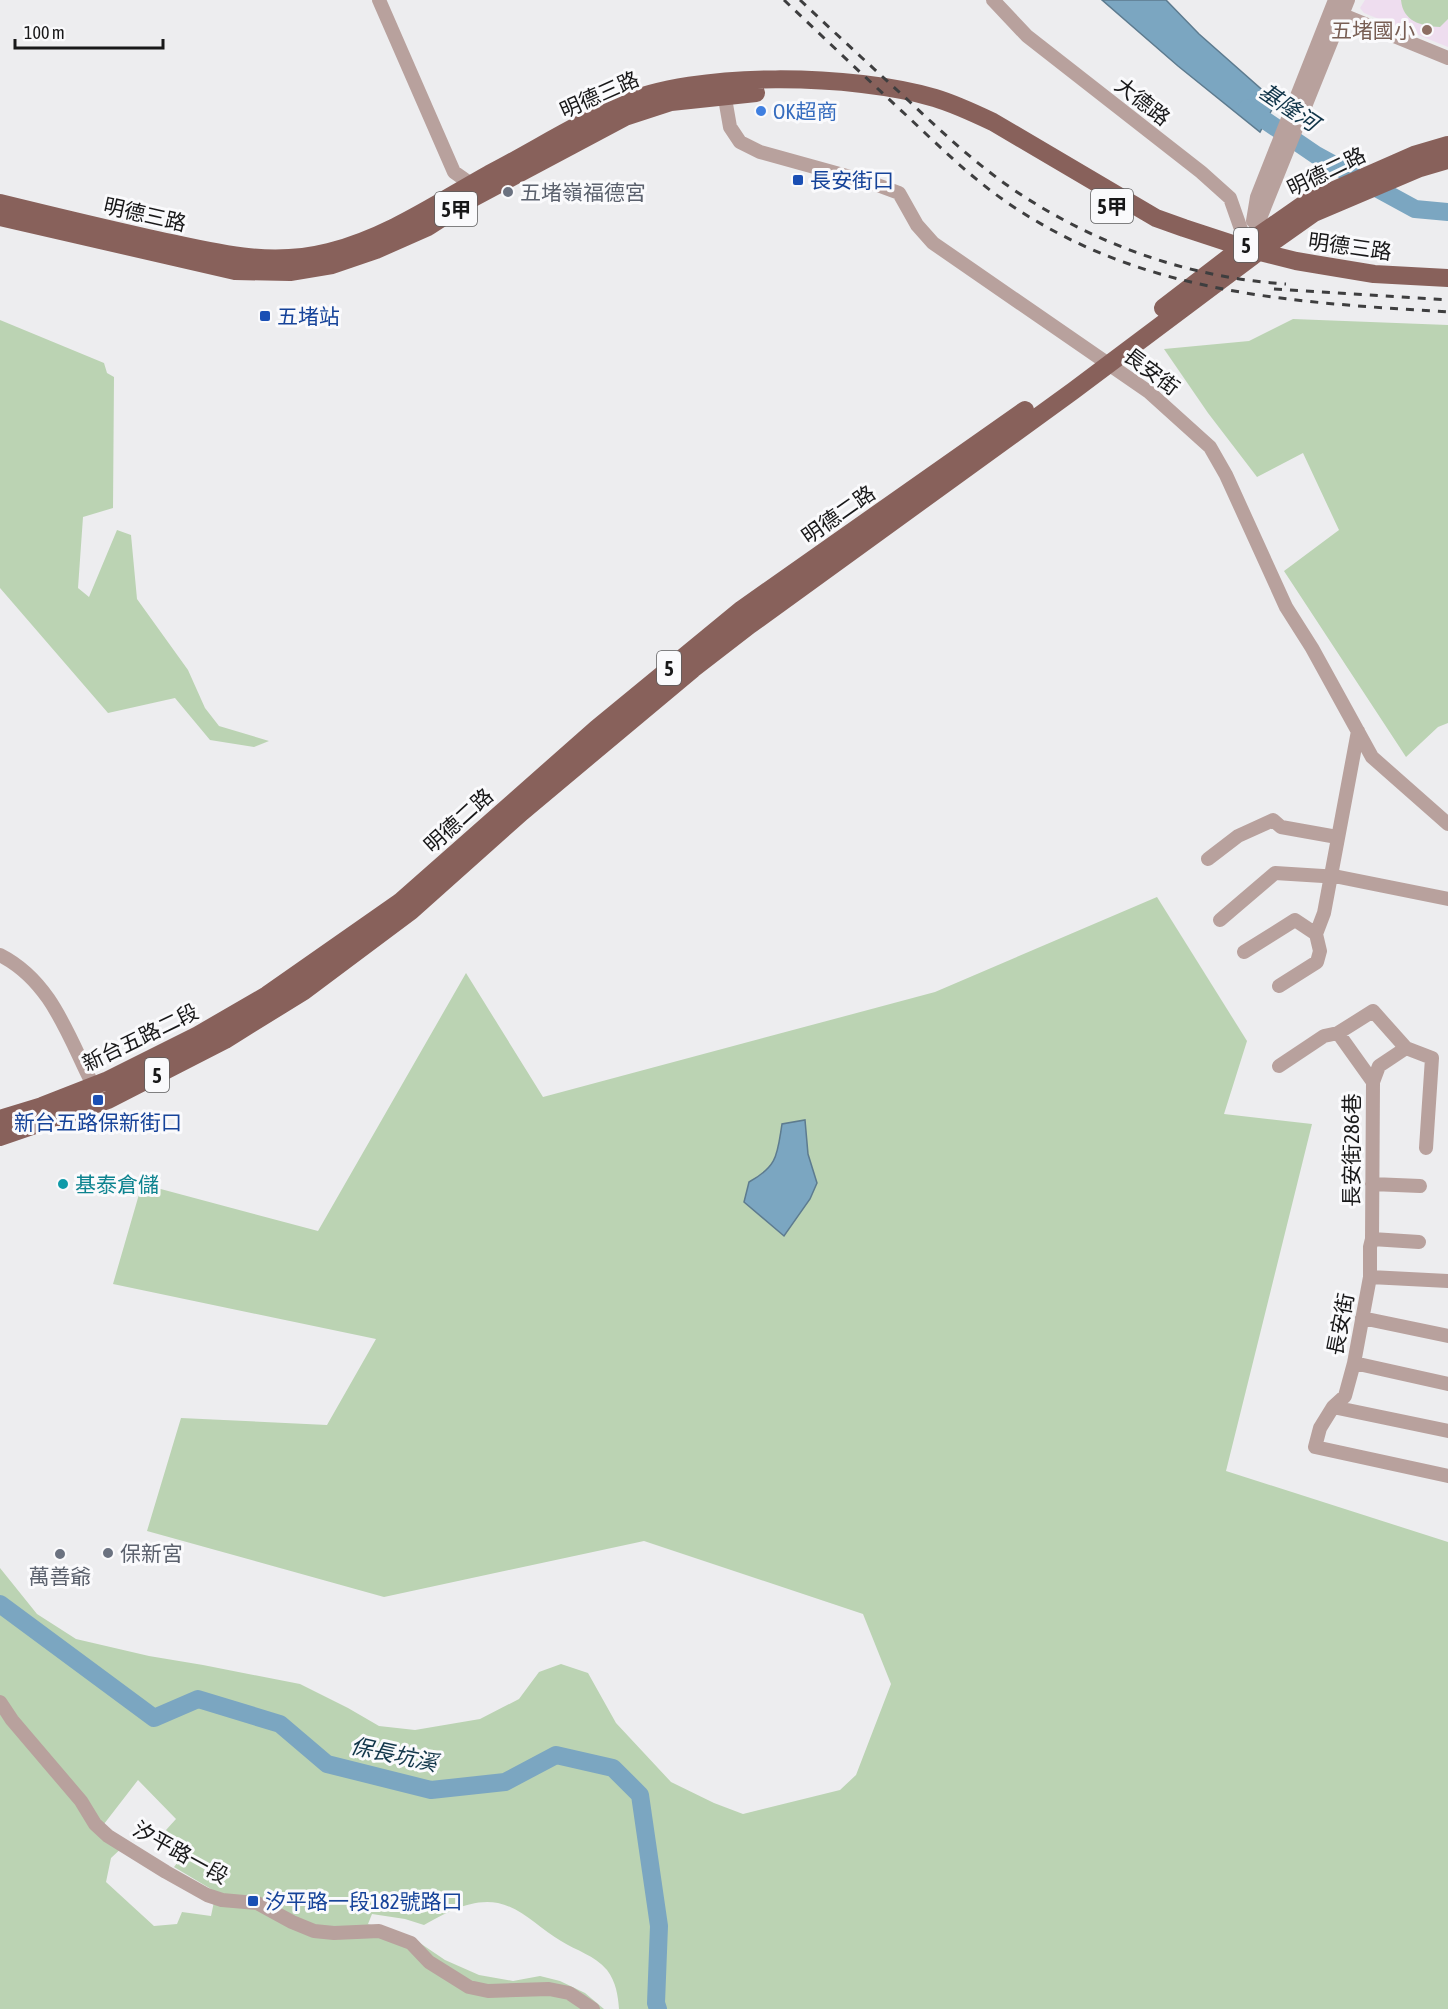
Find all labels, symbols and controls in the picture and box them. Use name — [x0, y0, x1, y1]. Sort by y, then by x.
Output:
scale bar — [15, 12, 164, 50]
place label: 五堵國小 — [1331, 18, 1415, 42]
text: 100 m — [24, 22, 65, 43]
marker: 五堵國小 — [1420, 23, 1434, 37]
street label: 明德三路 — [556, 66, 642, 122]
street label: 大德路 — [1111, 72, 1175, 130]
water label: 基隆河 — [1254, 78, 1327, 138]
place label: OK超商 — [773, 99, 838, 123]
marker: OK超商 — [754, 104, 768, 118]
street label: 明德二路 — [1283, 142, 1369, 200]
place label: 長安街口 — [810, 168, 894, 192]
marker: 長安街口 — [791, 173, 805, 187]
place label: 五堵嶺福德宮 — [520, 180, 646, 204]
marker: 五堵嶺福德宮 — [501, 185, 515, 199]
road number: 5甲 — [1091, 189, 1133, 223]
road number: 5甲 — [435, 192, 477, 226]
street label: 明德三路 — [101, 193, 189, 235]
road number: 5 — [1234, 228, 1258, 262]
street label: 明德三路 — [1307, 228, 1393, 264]
place label: 五堵站 — [277, 304, 340, 328]
marker: 五堵站 — [258, 309, 272, 323]
street label: 長安街 — [1120, 342, 1184, 400]
street label: 明德二路 — [797, 480, 879, 548]
road number: 5 — [657, 651, 681, 685]
street label: 明德二路 — [419, 783, 497, 857]
street label: 新台五路二段 — [78, 999, 202, 1075]
road number: 5 — [145, 1058, 169, 1092]
marker: 新台五路保新街口 — [91, 1093, 105, 1107]
street label: 長安街286巷 — [1339, 1093, 1363, 1207]
place label: 新台五路保新街口 — [14, 1110, 182, 1134]
place label: 基泰倉儲 — [75, 1172, 159, 1196]
marker: 基泰倉儲 — [56, 1177, 70, 1191]
street label: 長安街 — [1322, 1291, 1358, 1357]
place label: 保新宮 — [120, 1541, 183, 1565]
marker: 保新宮 — [101, 1546, 115, 1560]
marker: 萬善爺 — [53, 1547, 67, 1561]
place label: 萬善爺 — [29, 1564, 92, 1588]
water label: 保長坑溪 — [348, 1732, 443, 1776]
street label: 汐平路一段 — [129, 1816, 233, 1888]
place label: 汐平路一段182號路口 — [265, 1889, 463, 1913]
marker: 汐平路一段182號路口 — [246, 1894, 260, 1908]

